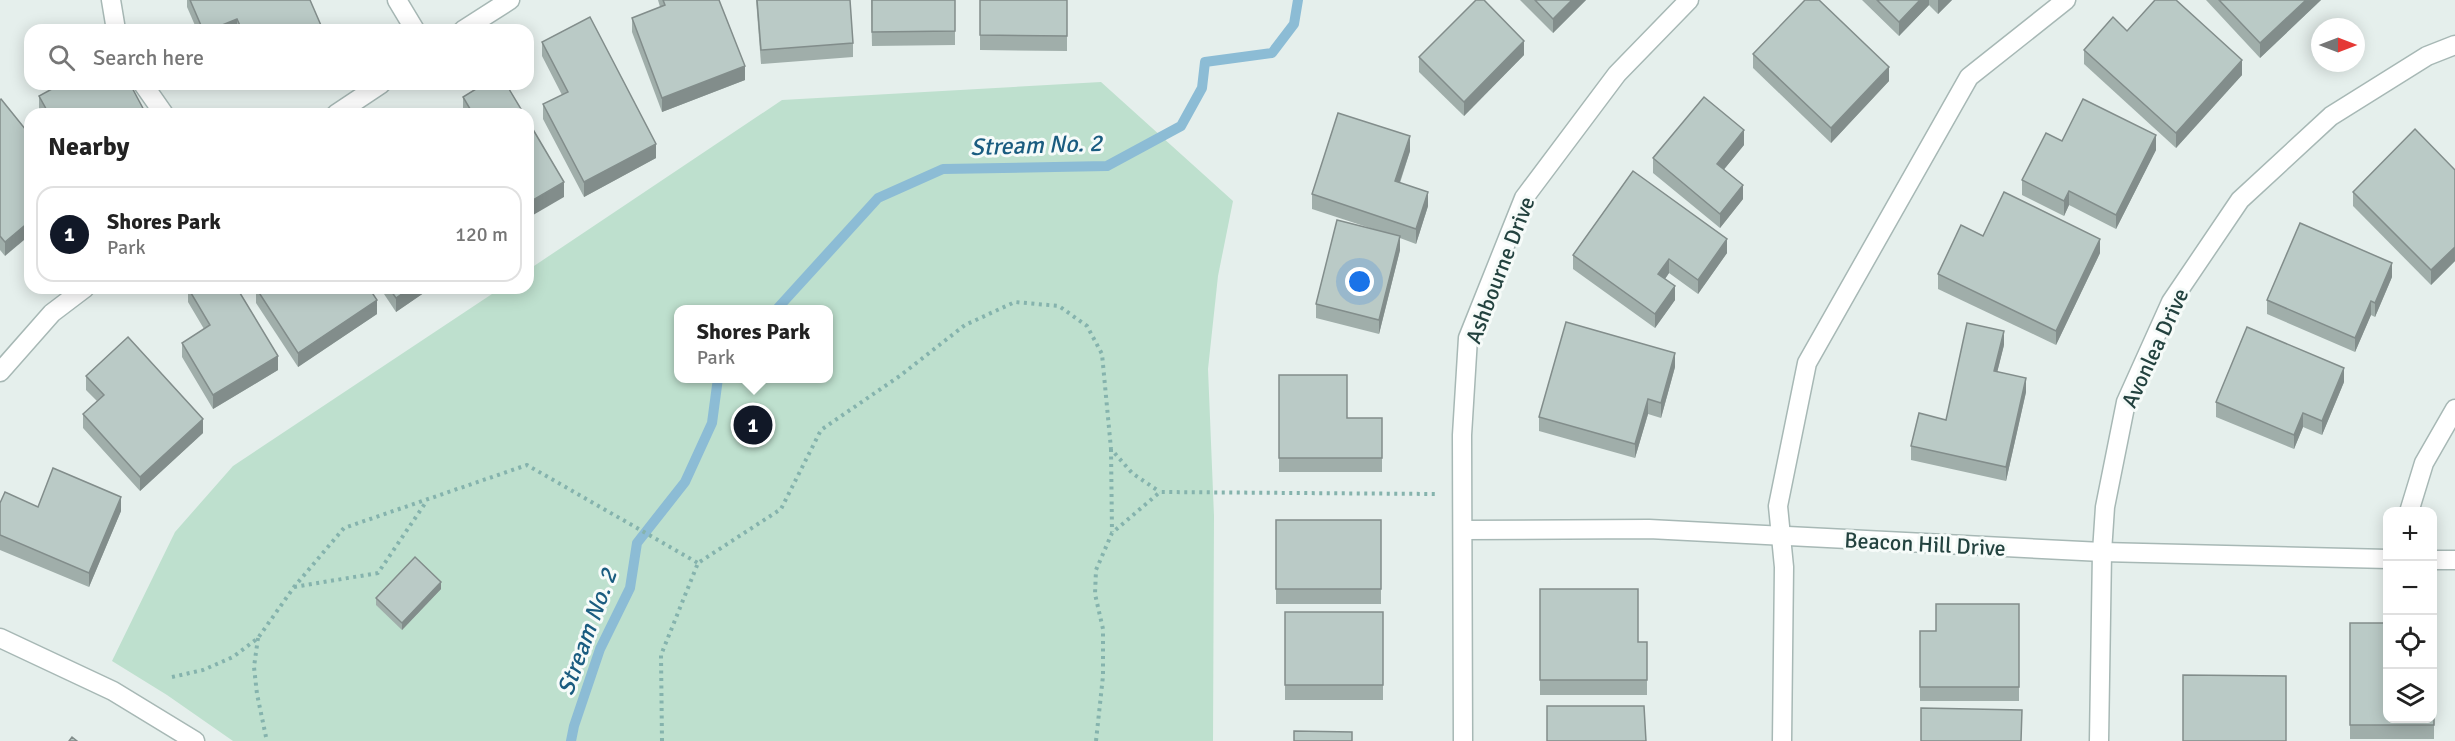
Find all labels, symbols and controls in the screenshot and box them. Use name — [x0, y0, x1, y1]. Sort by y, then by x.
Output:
north arrow — [2311, 18, 2365, 72]
search box — [24, 24, 534, 90]
icon: search — [45, 41, 78, 74]
text: Search here — [93, 44, 204, 71]
water label: Stream No. 2 — [970, 128, 1104, 162]
text: Nearby — [48, 131, 129, 163]
street label: Ashbourne Drive — [1460, 193, 1540, 347]
text: Shores Park — [107, 208, 221, 235]
text: 1 — [64, 222, 75, 247]
text: 120 m — [455, 222, 508, 247]
text: Park — [107, 235, 145, 260]
your location — [1345, 267, 1374, 296]
street label: Avonlea Drive — [2116, 284, 2194, 412]
popup — [674, 305, 833, 383]
text: Shores Park — [697, 318, 810, 345]
text: Park — [697, 345, 735, 370]
pin: 1 — [734, 402, 772, 448]
map controls — [2383, 507, 2437, 723]
button: + — [2383, 507, 2437, 561]
street label: Beacon Hill Drive — [1844, 526, 2006, 562]
button: − — [2383, 561, 2437, 615]
water label: Stream No. 2 — [550, 563, 624, 699]
button: locate — [2383, 615, 2437, 669]
button: layers — [2383, 669, 2437, 723]

